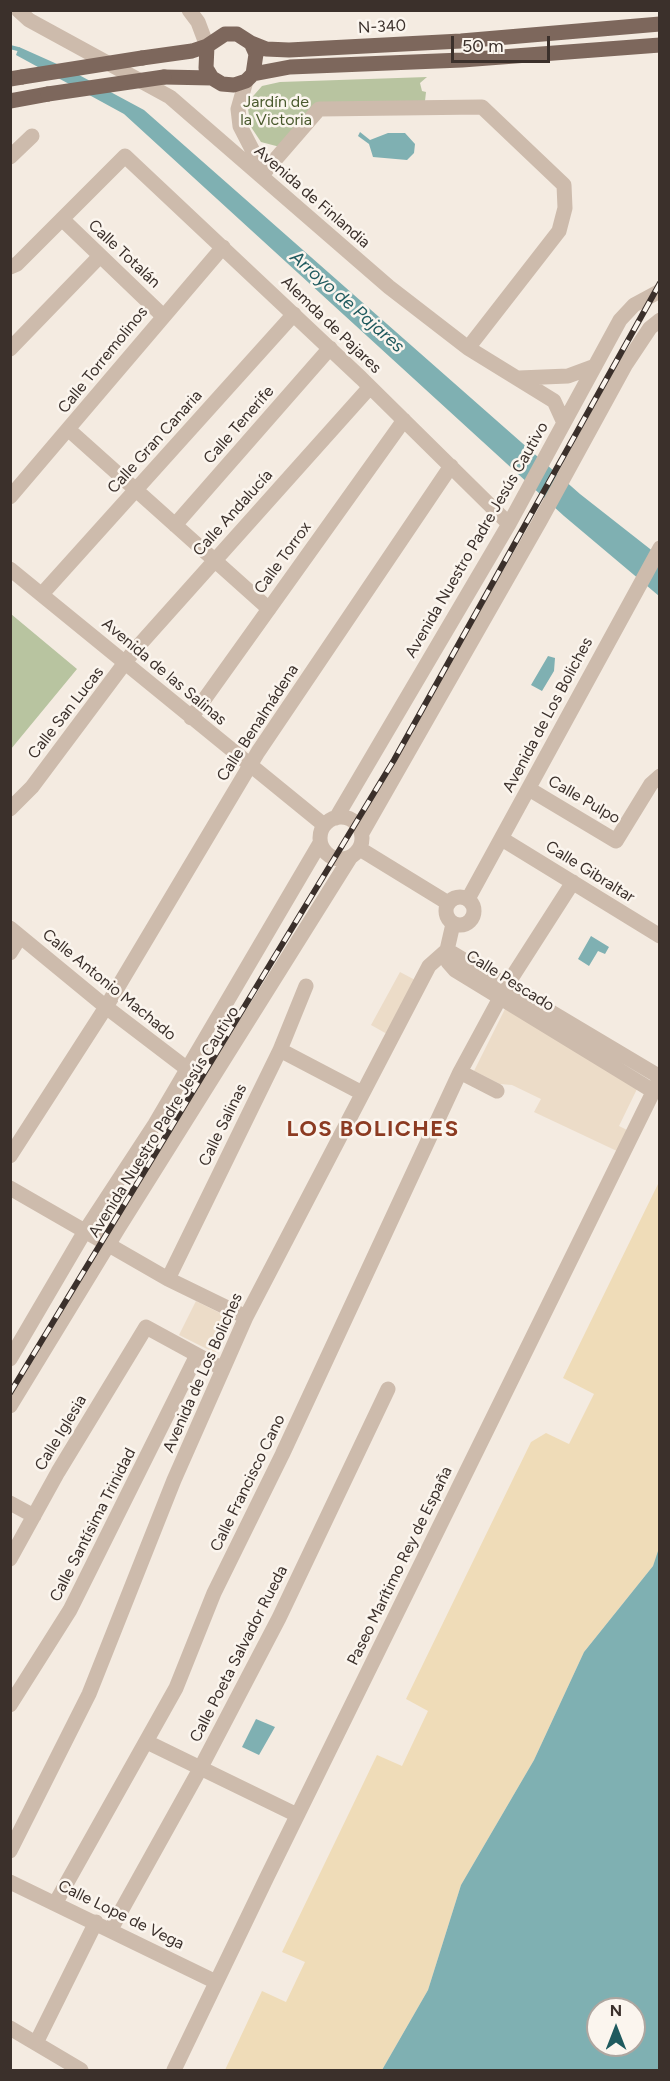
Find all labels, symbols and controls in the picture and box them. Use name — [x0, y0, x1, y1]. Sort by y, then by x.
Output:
street label: N-340 — [358, 16, 406, 38]
scale bar — [454, 24, 553, 62]
text: 50 m — [462, 35, 504, 57]
park label: Jardín de la Victoria — [240, 92, 312, 130]
street label: Avenida de Finlandia — [250, 142, 374, 252]
street label: Calle Totalán — [84, 216, 164, 292]
water label: Arroyo de Pajares — [286, 247, 408, 357]
street label: Alemda de Pajares — [277, 272, 385, 378]
street label: Calle Torremolinos — [54, 303, 152, 417]
street label: Calle Tenerife — [200, 382, 278, 468]
street label: Calle Gran Canaria — [104, 386, 206, 498]
street label: Avenida Nuestro Padre Jesús Cautivo — [401, 419, 553, 661]
street label: Calle Andalucía — [189, 466, 277, 560]
street label: Calle Torrox — [250, 518, 316, 598]
street label: Avenida de las Salinas — [98, 614, 230, 730]
street label: Avenida de Los Boliches — [499, 634, 597, 796]
street label: Calle Benalmádena — [213, 661, 303, 785]
street label: Calle San Lucas — [24, 663, 108, 763]
street label: Calle Pulpo — [545, 772, 623, 828]
street label: Calle Gibraltar — [542, 837, 638, 907]
street label: Calle Antonio Machado — [38, 925, 180, 1045]
street label: Calle Pescado — [462, 946, 558, 1016]
street label: Avenida Nuestro Padre Jesús Cautivo — [85, 1003, 243, 1241]
street label: Calle Salinas — [195, 1081, 251, 1169]
district label: LOS BOLICHES — [286, 1117, 460, 1143]
street label: Avenida de Los Boliches — [159, 1290, 247, 1456]
street label: Calle Iglesia — [31, 1392, 91, 1474]
street label: Calle Francisco Cano — [206, 1411, 290, 1555]
street label: Calle Santísima Trinidad — [46, 1445, 140, 1605]
street label: Paseo Marítimo Rey de España — [343, 1464, 457, 1668]
street label: Calle Poeta Salvador Rueda — [186, 1562, 292, 1746]
street label: Calle Lope de Vega — [55, 1876, 187, 1954]
north arrow — [586, 1997, 646, 2057]
text: N — [610, 2001, 622, 2020]

